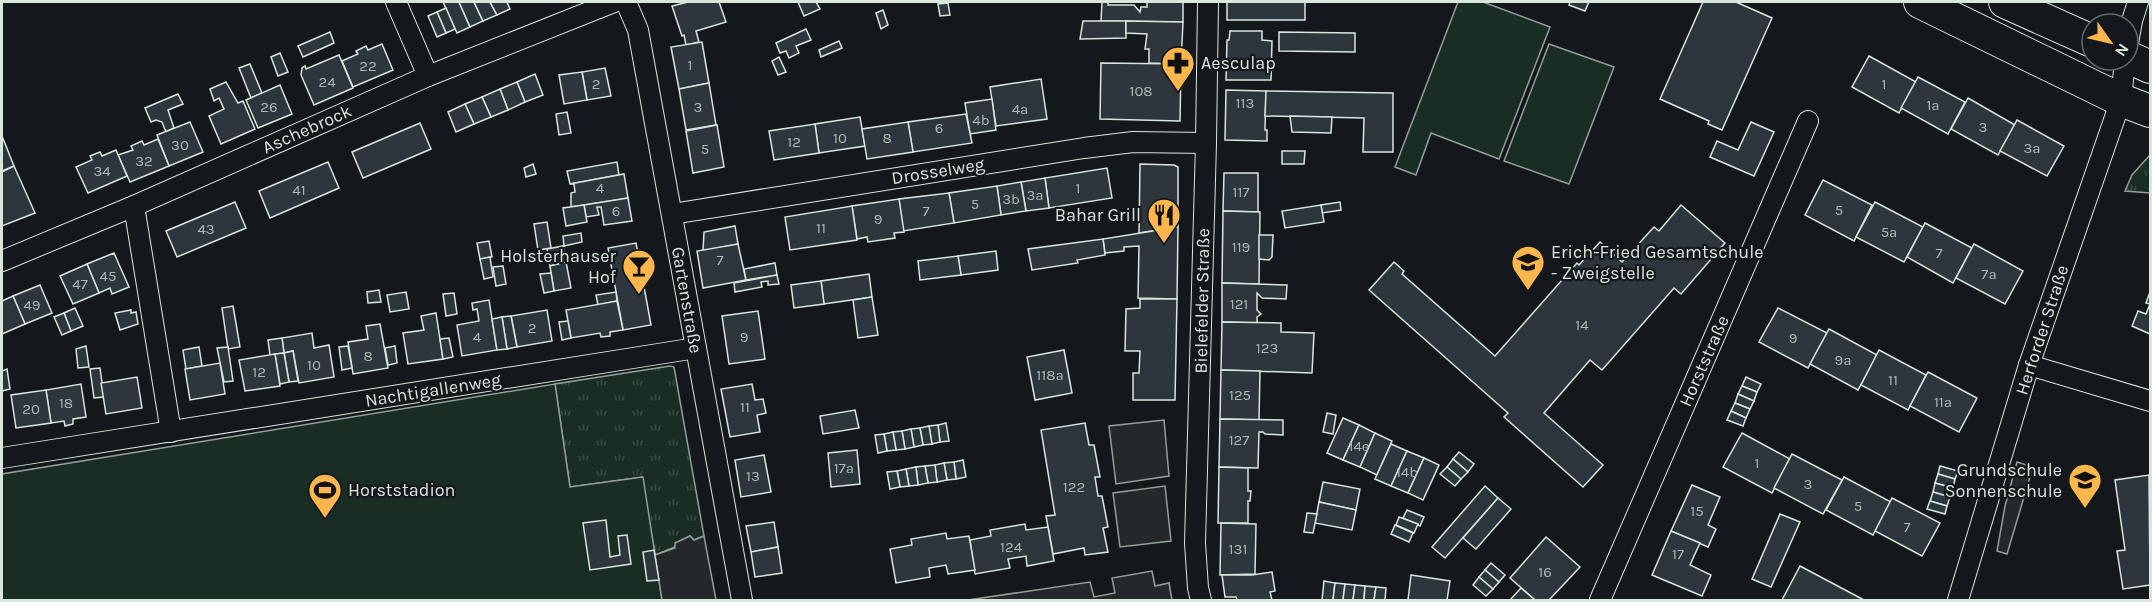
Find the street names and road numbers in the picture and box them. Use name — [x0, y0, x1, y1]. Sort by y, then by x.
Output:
street label: Aschebrock — [259, 100, 355, 158]
street label: Drosselweg — [890, 153, 986, 189]
street label: Bielefelder Straße — [1190, 228, 1214, 374]
street label: Gartenstraße — [667, 245, 707, 355]
street label: Herforder Straße — [2011, 262, 2073, 398]
street label: Horststraße — [1674, 312, 1734, 410]
street label: Nachtigallenweg — [364, 368, 502, 412]

